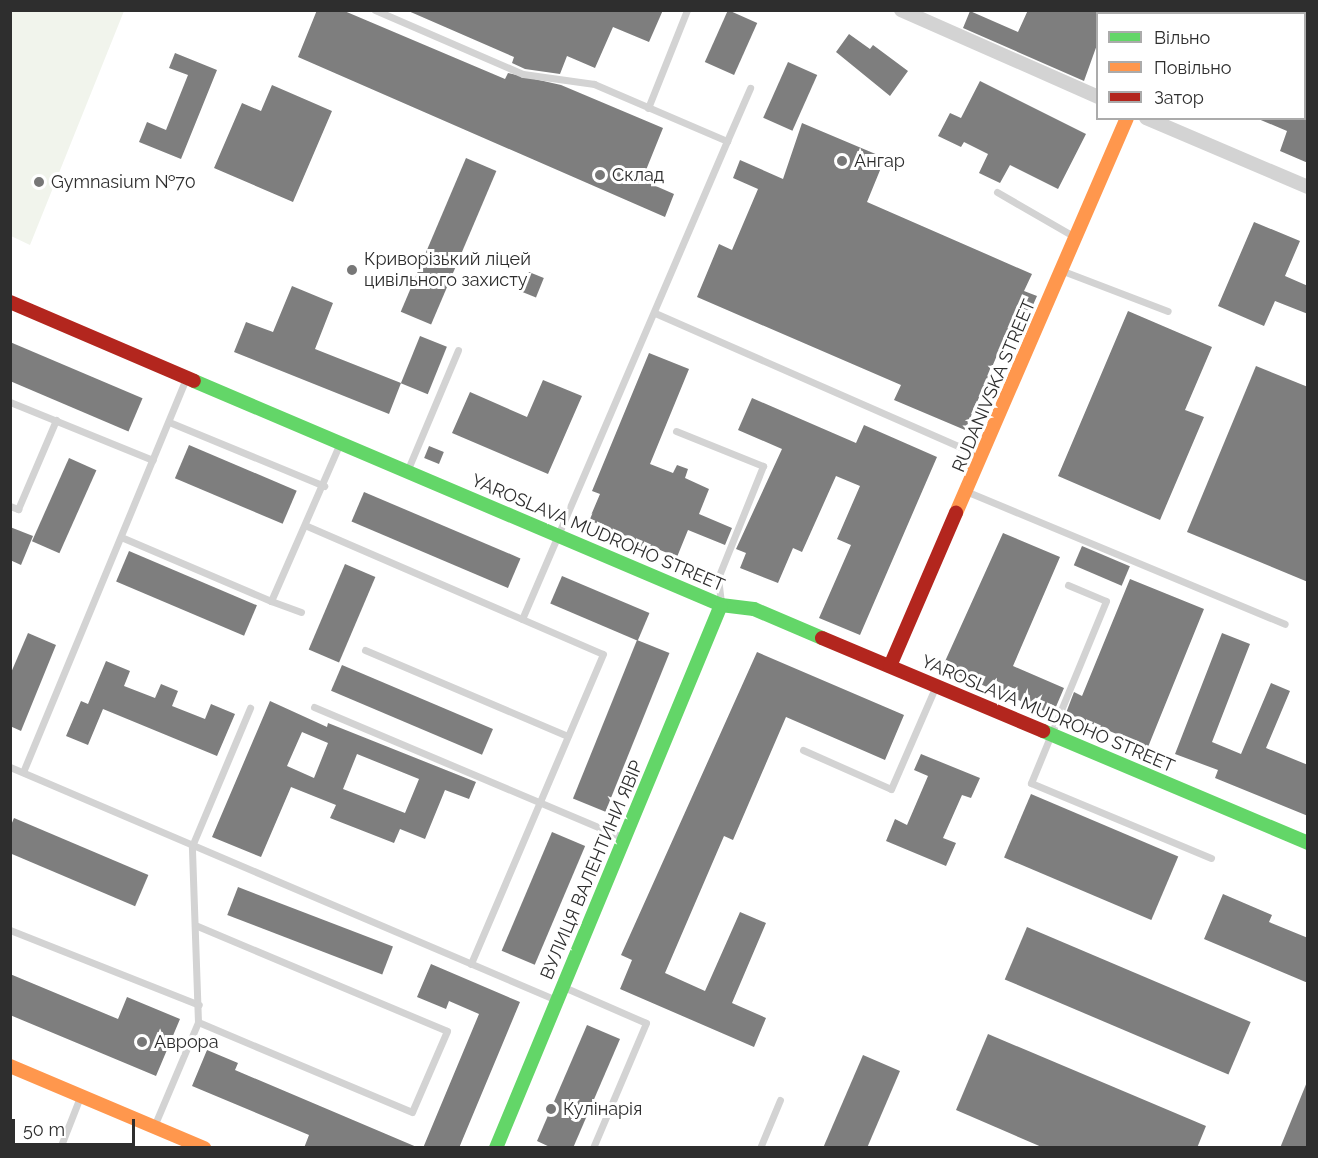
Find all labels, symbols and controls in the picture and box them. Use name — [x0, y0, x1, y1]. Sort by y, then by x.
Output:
legend — [1096, 12, 1306, 120]
text: Вільно — [1154, 27, 1210, 48]
text: Повільно — [1154, 57, 1231, 78]
text: Затор — [1154, 87, 1204, 108]
place label: Ангар — [854, 150, 905, 172]
marker: Ангар — [835, 154, 849, 168]
place label: Склад — [612, 164, 664, 186]
marker: Склад — [593, 168, 607, 182]
place label: Gymnasium №70 — [51, 171, 196, 193]
marker: Gymnasium №70 — [32, 175, 46, 189]
place label: Криворізький ліцей цивільного захисту — [364, 249, 531, 292]
marker: Криворізький ліцей цивільного захисту — [345, 263, 359, 277]
street label: RUDANIVSKA STREET — [948, 296, 1040, 476]
street label: YAROSLAVA MUDROHO STREET — [468, 470, 728, 596]
street label: YAROSLAVA MUDROHO STREET — [918, 651, 1178, 777]
street label: ВУЛИЦЯ ВАЛЕНТИНИ ЯВІР — [536, 757, 648, 983]
place label: Аврора — [154, 1031, 219, 1053]
marker: Аврора — [135, 1035, 149, 1049]
place label: Кулінарія — [563, 1098, 642, 1120]
marker: Кулінарія — [544, 1102, 558, 1116]
scale bar — [15, 1107, 138, 1145]
text: 50 m — [23, 1119, 65, 1140]

